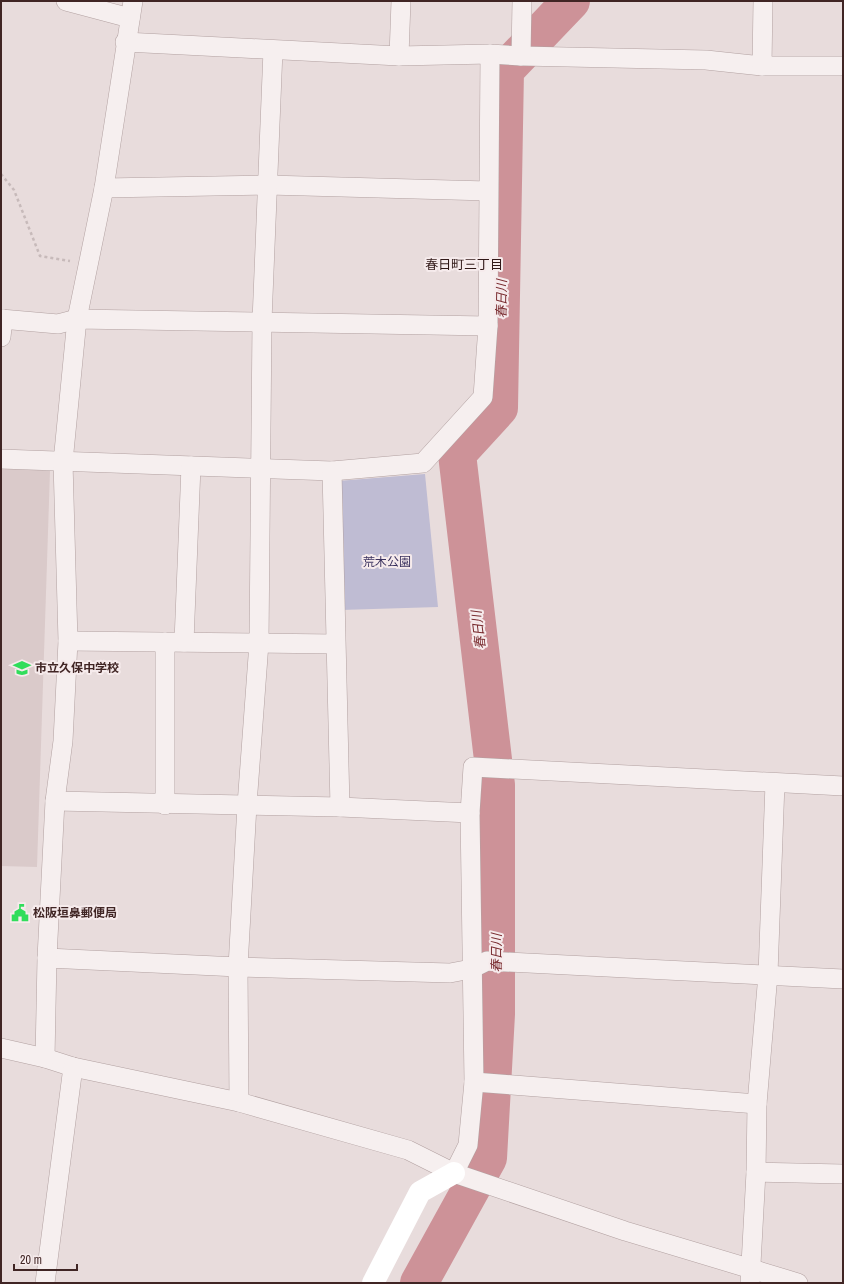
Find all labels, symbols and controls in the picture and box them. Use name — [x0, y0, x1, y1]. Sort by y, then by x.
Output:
district label: 春日町三丁目 — [425, 256, 503, 273]
water label: 春日川 — [493, 277, 510, 319]
park label: 荒木公園 — [363, 554, 411, 570]
water label: 春日川 — [467, 608, 489, 650]
school or university icon: 市立久保中学校 — [12, 658, 32, 678]
place label: 市立久保中学校 — [35, 660, 119, 676]
public building icon: 松阪垣鼻郵便局 — [10, 903, 30, 923]
place label: 松阪垣鼻郵便局 — [33, 905, 117, 921]
water label: 春日川 — [488, 932, 505, 973]
scale bar — [14, 1246, 77, 1272]
text: 20 m — [20, 1252, 42, 1268]

